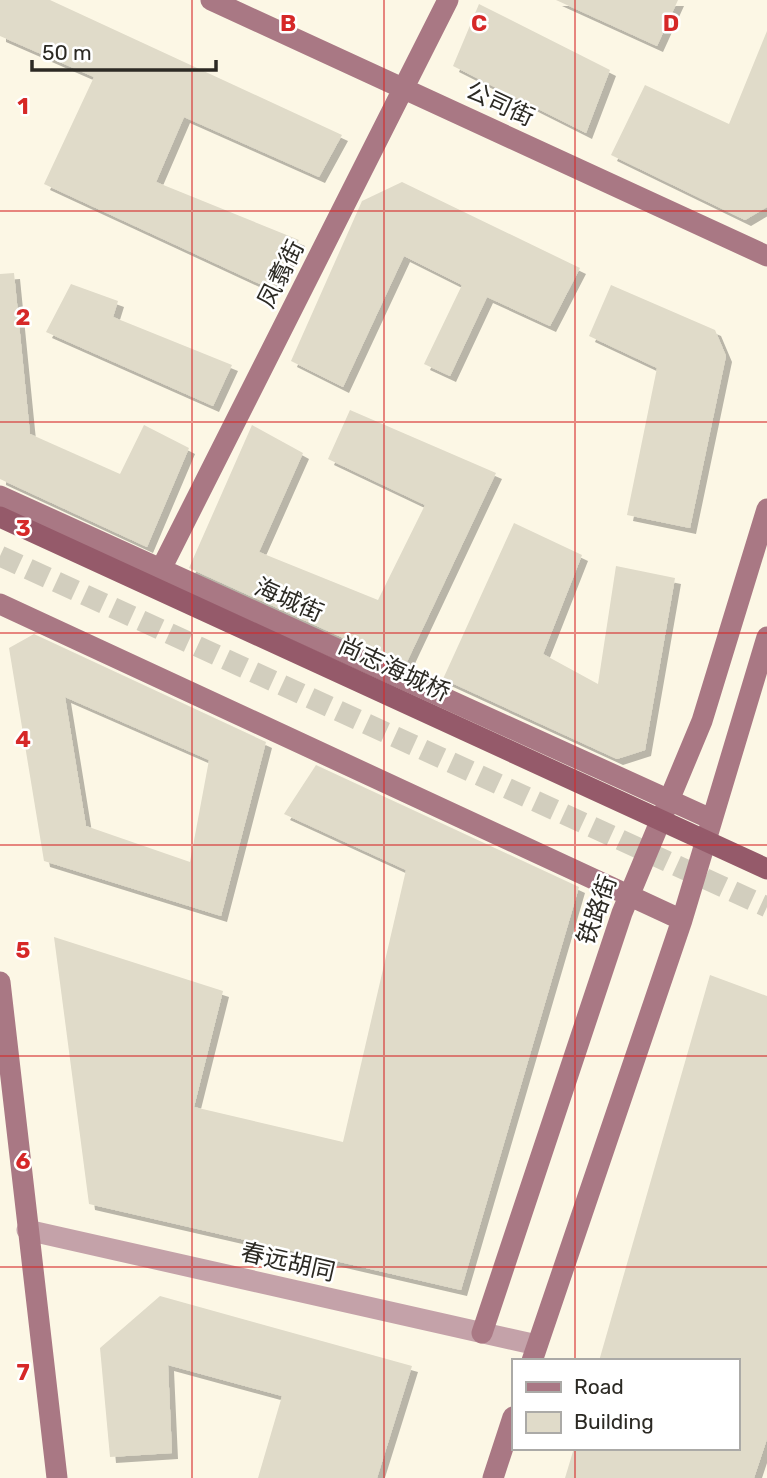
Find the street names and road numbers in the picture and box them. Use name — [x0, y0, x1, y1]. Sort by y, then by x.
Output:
street label: 公司街 — [461, 76, 539, 132]
street label: 凤翥街 — [252, 236, 310, 312]
street label: 海城街 — [250, 573, 328, 627]
street label: 尚志海城桥 — [334, 631, 454, 707]
street label: 铁路街 — [572, 871, 622, 949]
street label: 春远胡同 — [238, 1238, 338, 1286]

